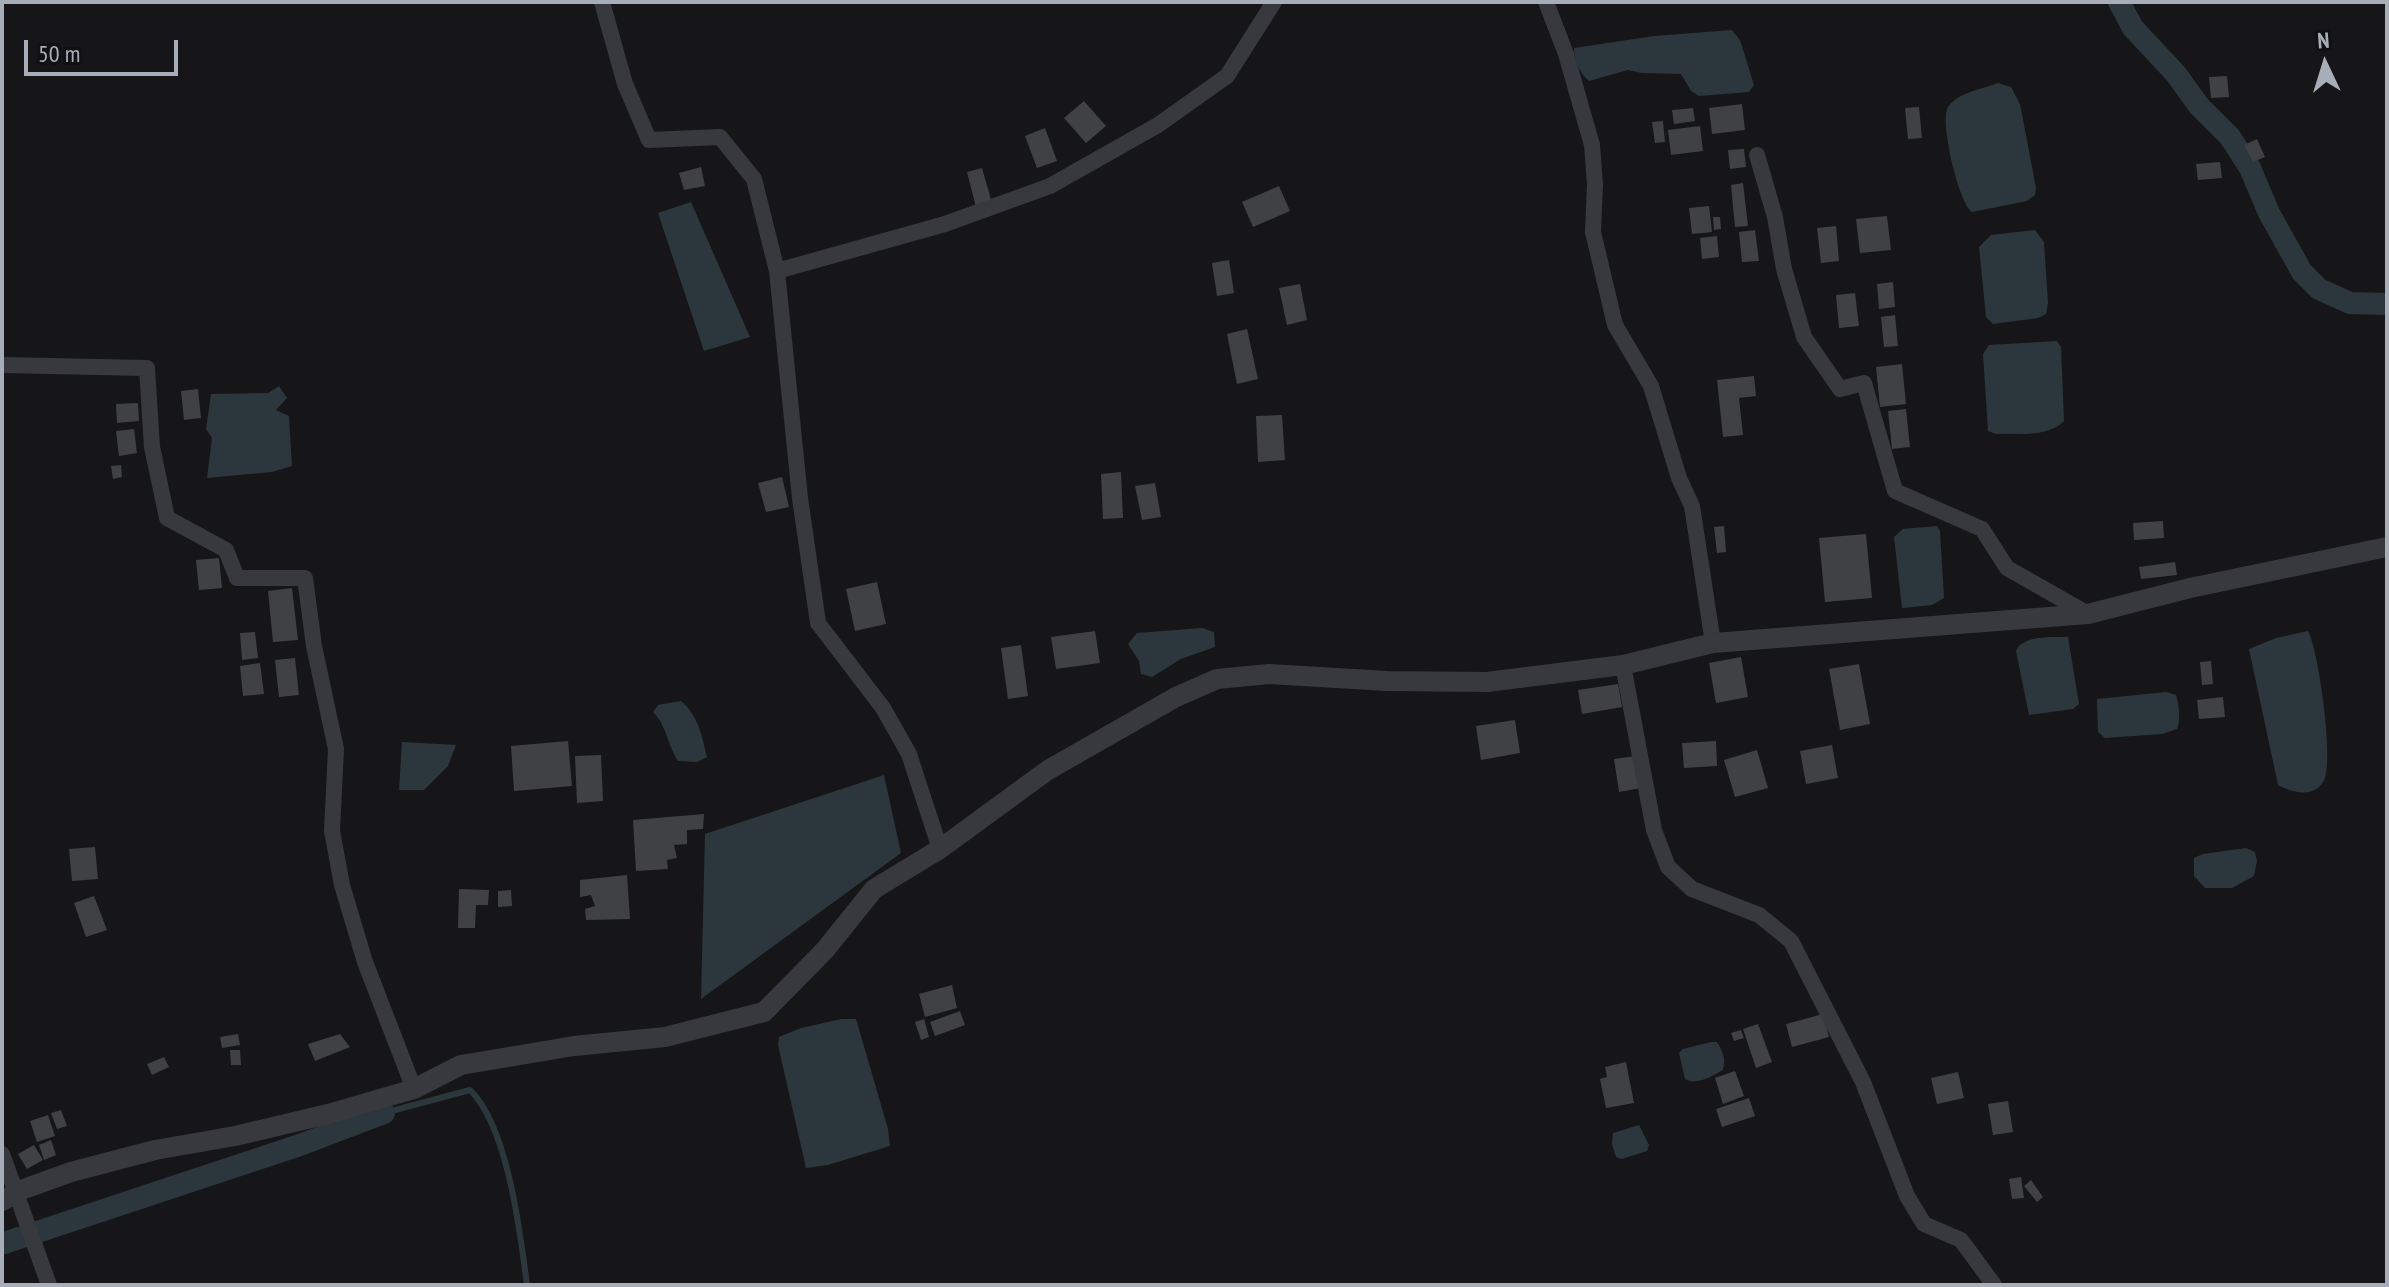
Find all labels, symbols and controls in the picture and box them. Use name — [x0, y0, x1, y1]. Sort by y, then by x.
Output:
scale bar — [28, 24, 182, 74]
north arrow — [2285, 24, 2365, 104]
text: N — [2316, 26, 2330, 54]
text: 50 m — [38, 38, 80, 69]

